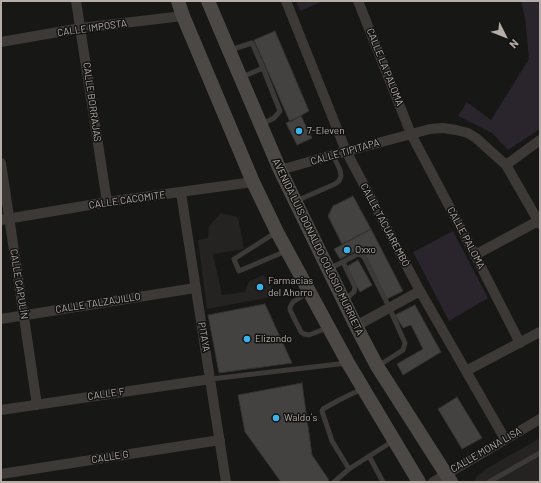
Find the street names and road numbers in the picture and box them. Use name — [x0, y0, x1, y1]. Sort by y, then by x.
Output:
street label: CALLE IMPOSTA — [56, 17, 128, 39]
street label: CALLE LA PALOMA — [364, 26, 406, 108]
street label: CALLE BORRAJAS — [80, 61, 104, 143]
street label: CALLE TIPITAPA — [309, 136, 381, 168]
street label: AVENIDA LUIS DONALDO COLOSIO MURRIETA — [270, 157, 366, 337]
street label: CALLE TACUAREMBÓ — [358, 181, 412, 269]
street label: CALLE CACOMITE — [88, 189, 166, 211]
street label: CALLE PALOMA — [445, 205, 487, 271]
street label: CALLE CAPULÍN — [8, 248, 30, 320]
street label: CALLE TALZAJILLO — [55, 290, 141, 316]
street label: PITAYA — [195, 321, 213, 353]
street label: CALLE F — [87, 385, 125, 403]
street label: CALLE MONA LISA — [448, 425, 524, 475]
street label: CALLE G — [90, 448, 130, 466]

